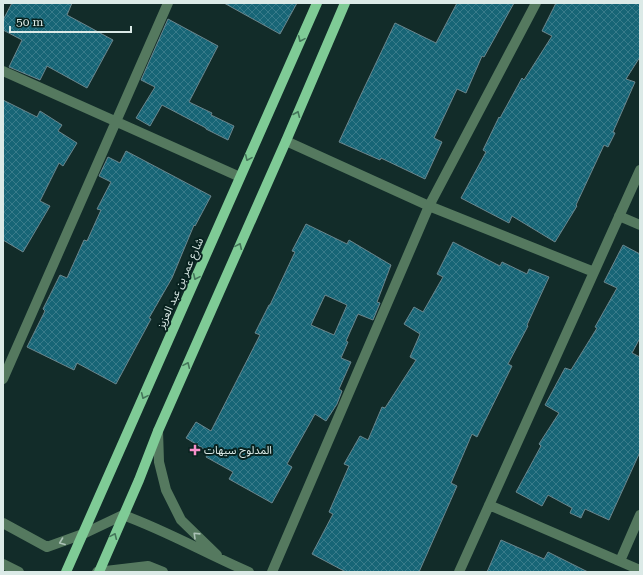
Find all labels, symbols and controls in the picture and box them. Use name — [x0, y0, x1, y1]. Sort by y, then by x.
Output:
scale bar — [10, 8, 131, 34]
text: 50 m — [16, 15, 43, 29]
one-way arrow — [298, 34, 306, 42]
one-way arrow — [292, 111, 300, 119]
one-way arrow — [245, 154, 253, 161]
street label: شارع عمر بن عبد العزيز — [154, 236, 207, 332]
one-way arrow — [235, 243, 243, 250]
one-way arrow — [193, 272, 201, 280]
one-way arrow — [182, 362, 190, 369]
one-way arrow — [141, 391, 149, 399]
marker: المدلوح سيهات — [189, 444, 201, 456]
place label: المدلوح سيهات — [204, 444, 272, 458]
one-way arrow — [193, 532, 201, 539]
one-way arrow — [110, 533, 118, 540]
one-way arrow — [58, 537, 65, 545]

